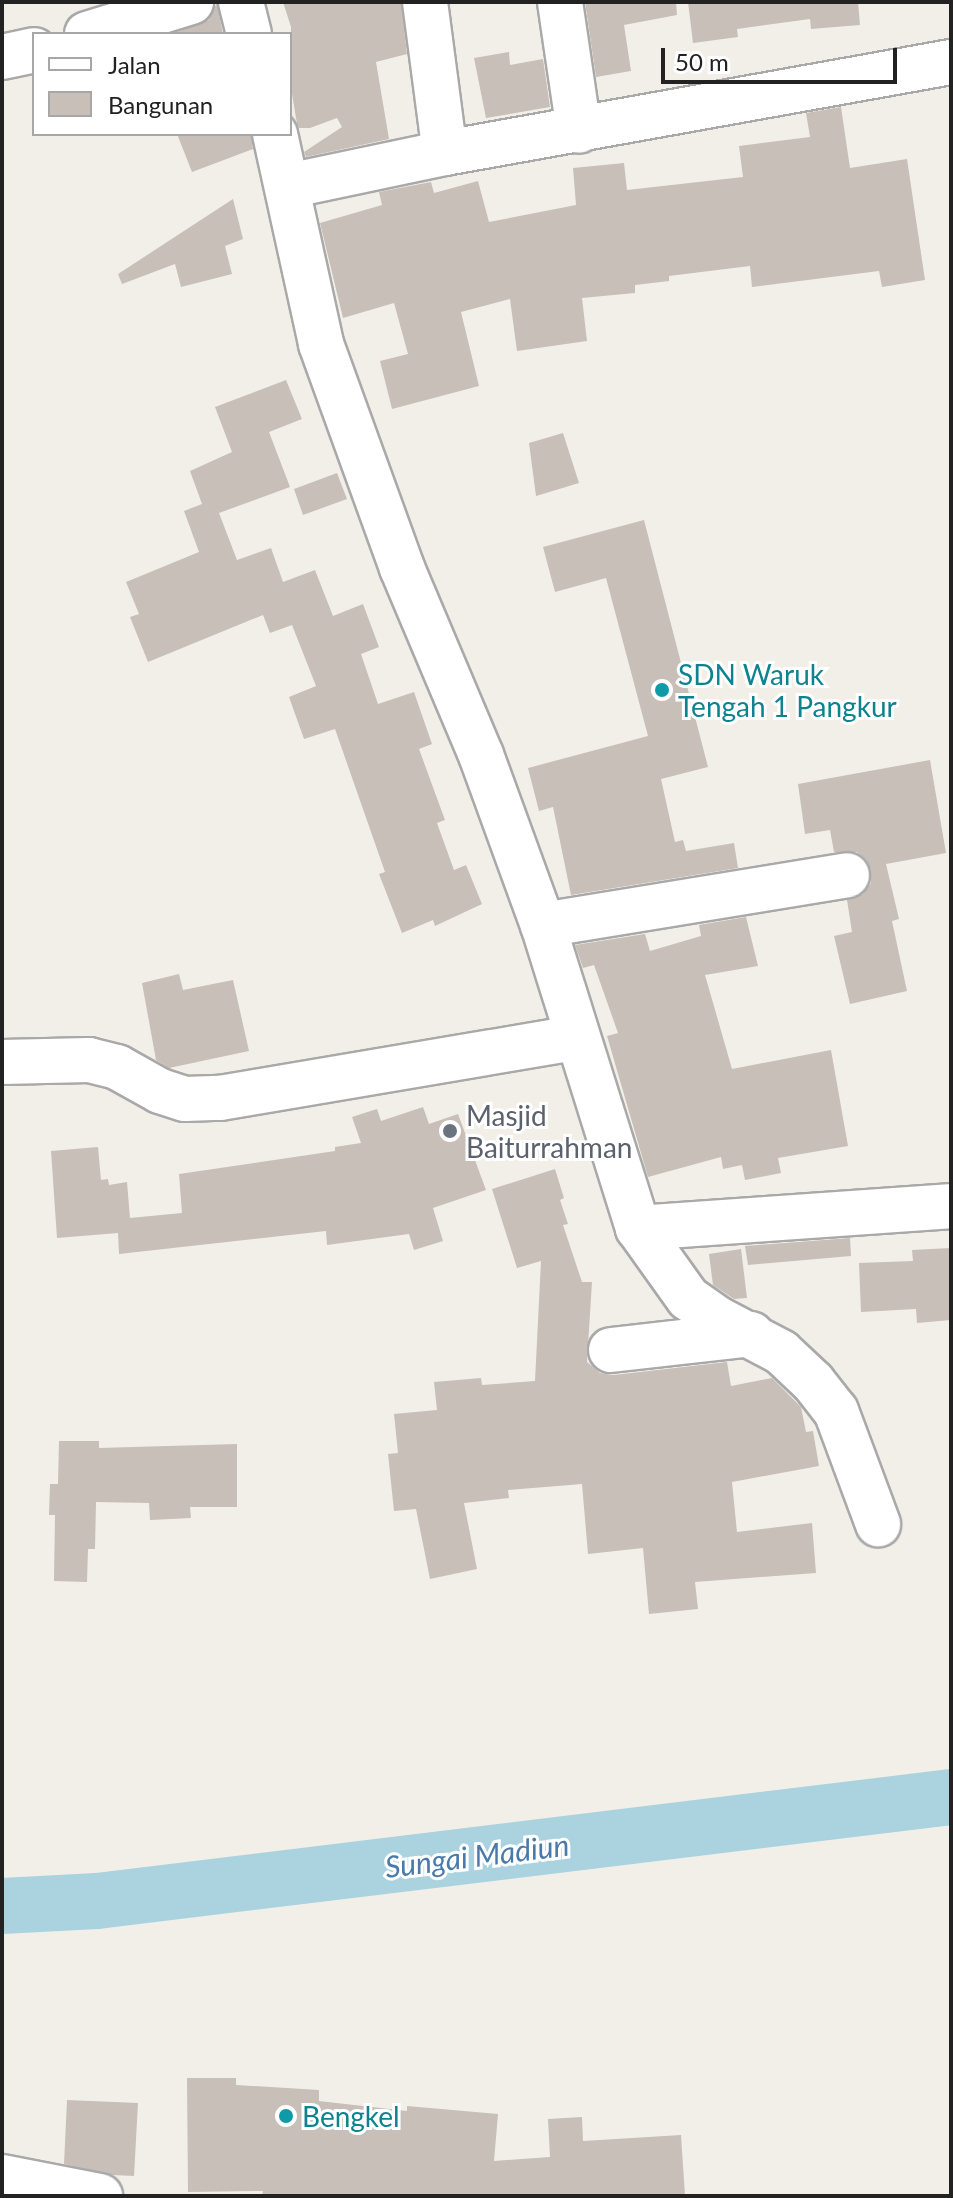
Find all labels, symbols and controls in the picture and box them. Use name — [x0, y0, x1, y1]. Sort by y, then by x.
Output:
legend — [32, 32, 292, 136]
scale bar — [665, 32, 901, 82]
text: 50 m — [675, 47, 729, 76]
text: Jalan — [108, 50, 161, 79]
text: Bangunan — [108, 90, 213, 119]
place label: SDN Waruk Tengah 1 Pangkur — [678, 657, 897, 723]
marker: SDN Waruk Tengah 1 Pangkur — [653, 681, 671, 699]
place label: Masjid Baiturrahman — [466, 1098, 632, 1164]
marker: Masjid Baiturrahman — [441, 1122, 459, 1140]
water label: Sungai Madiun — [383, 1826, 571, 1884]
place label: Bengkel — [302, 2099, 400, 2133]
marker: Bengkel — [277, 2107, 295, 2125]

